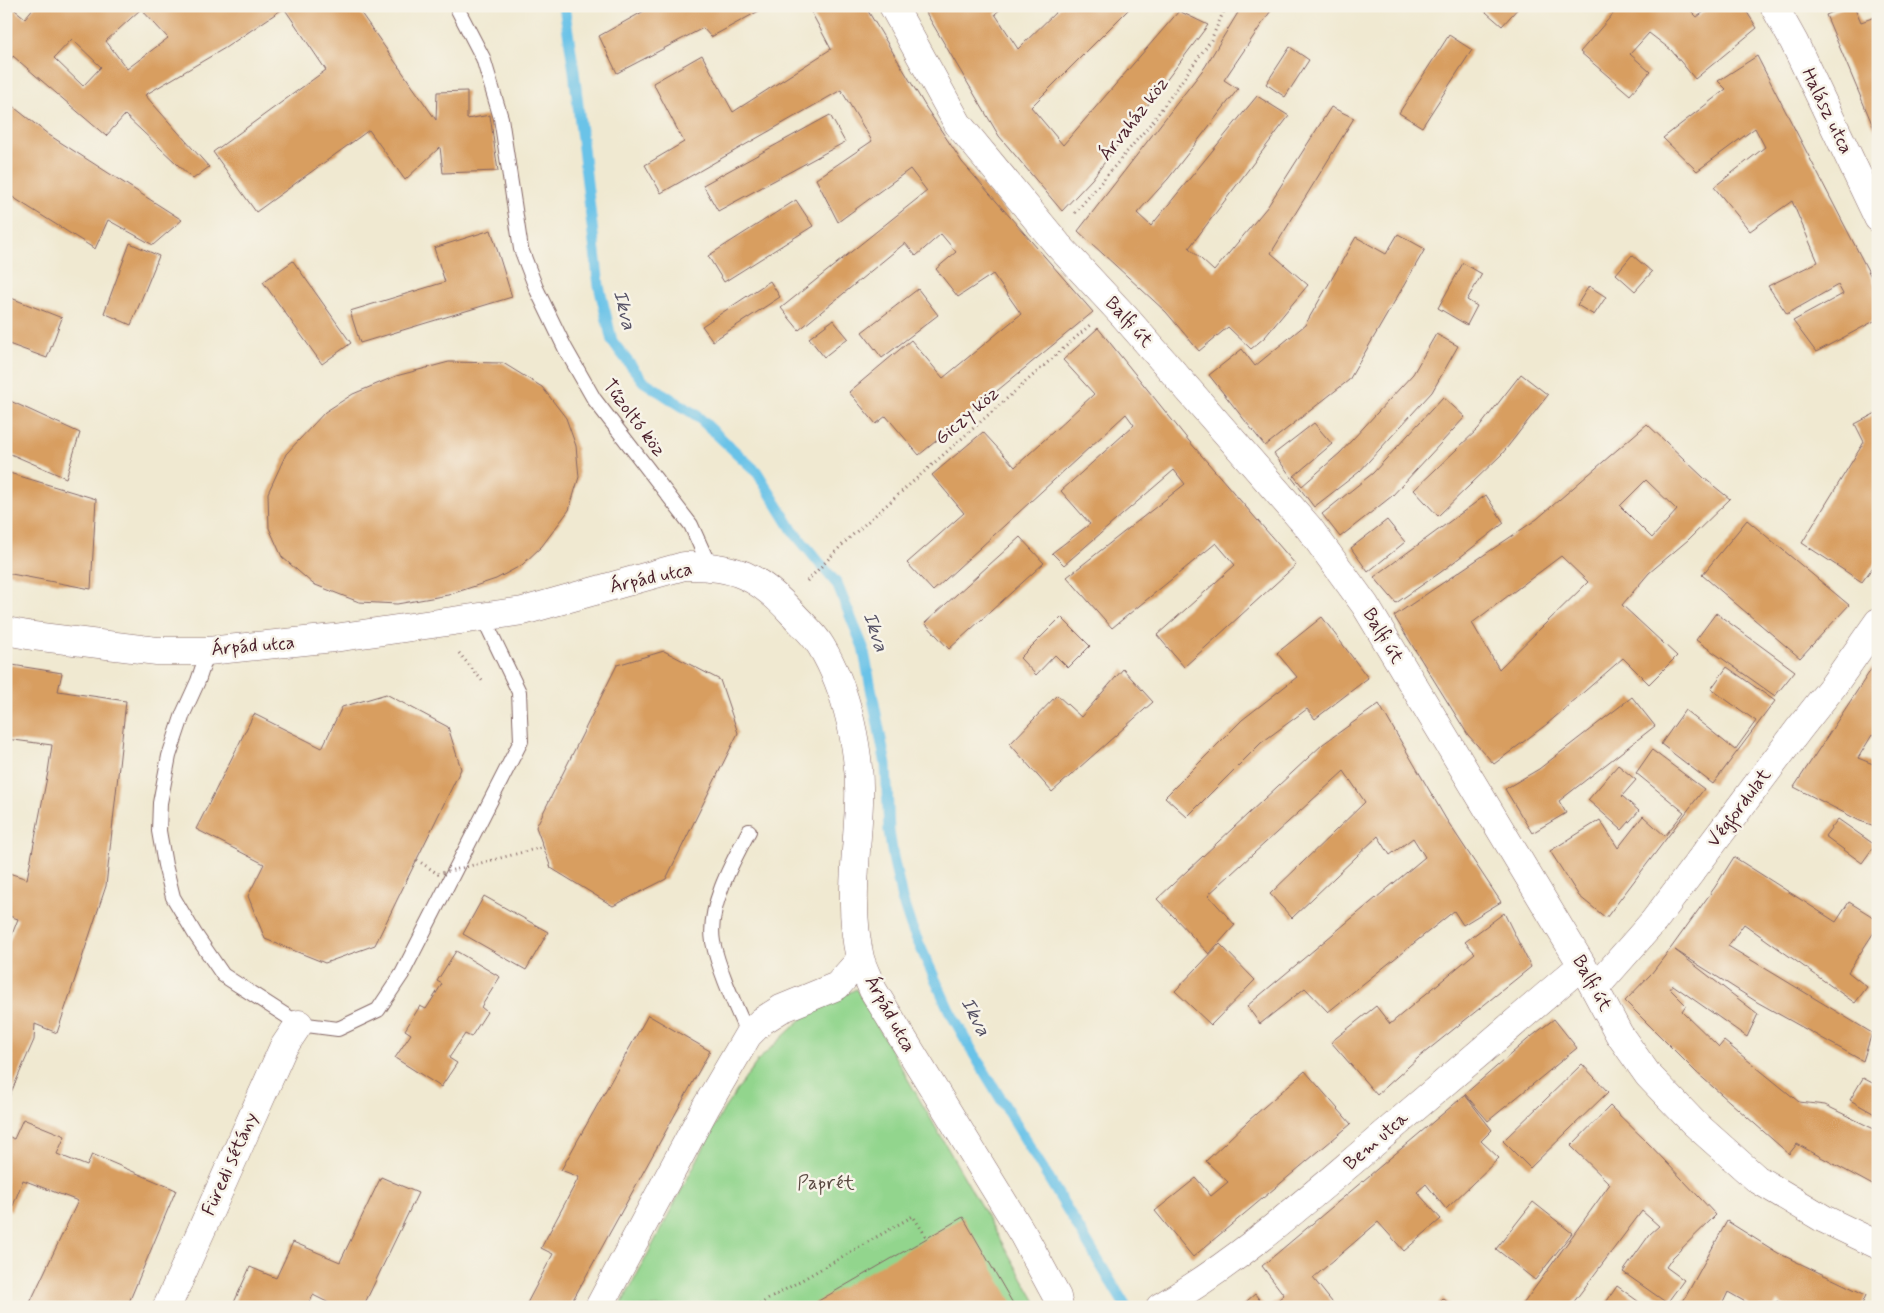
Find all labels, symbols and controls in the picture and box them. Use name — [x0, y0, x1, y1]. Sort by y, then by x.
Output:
street label: Halász utca — [1795, 64, 1859, 158]
street label: Árvaház köz — [1093, 71, 1175, 166]
water label: Ikva — [606, 287, 642, 333]
street label: Balfi út — [1099, 291, 1159, 353]
street label: Tűzoltó köz — [597, 374, 671, 462]
street label: Giczy köz — [930, 381, 1005, 452]
street label: Árpád utca — [607, 555, 695, 600]
street label: Balfi út — [1357, 604, 1409, 668]
water label: Ikva — [856, 609, 894, 656]
street label: Árpád utca — [210, 629, 296, 662]
street label: Végfordulat — [1701, 764, 1779, 854]
street label: Balfi út — [1566, 950, 1618, 1016]
street label: Árpád utca — [859, 971, 922, 1057]
water label: Ikva — [954, 993, 996, 1041]
street label: Bem utca — [1338, 1106, 1414, 1176]
street label: Füredi sétány — [196, 1108, 264, 1220]
park label: Paprét — [797, 1171, 855, 1196]

